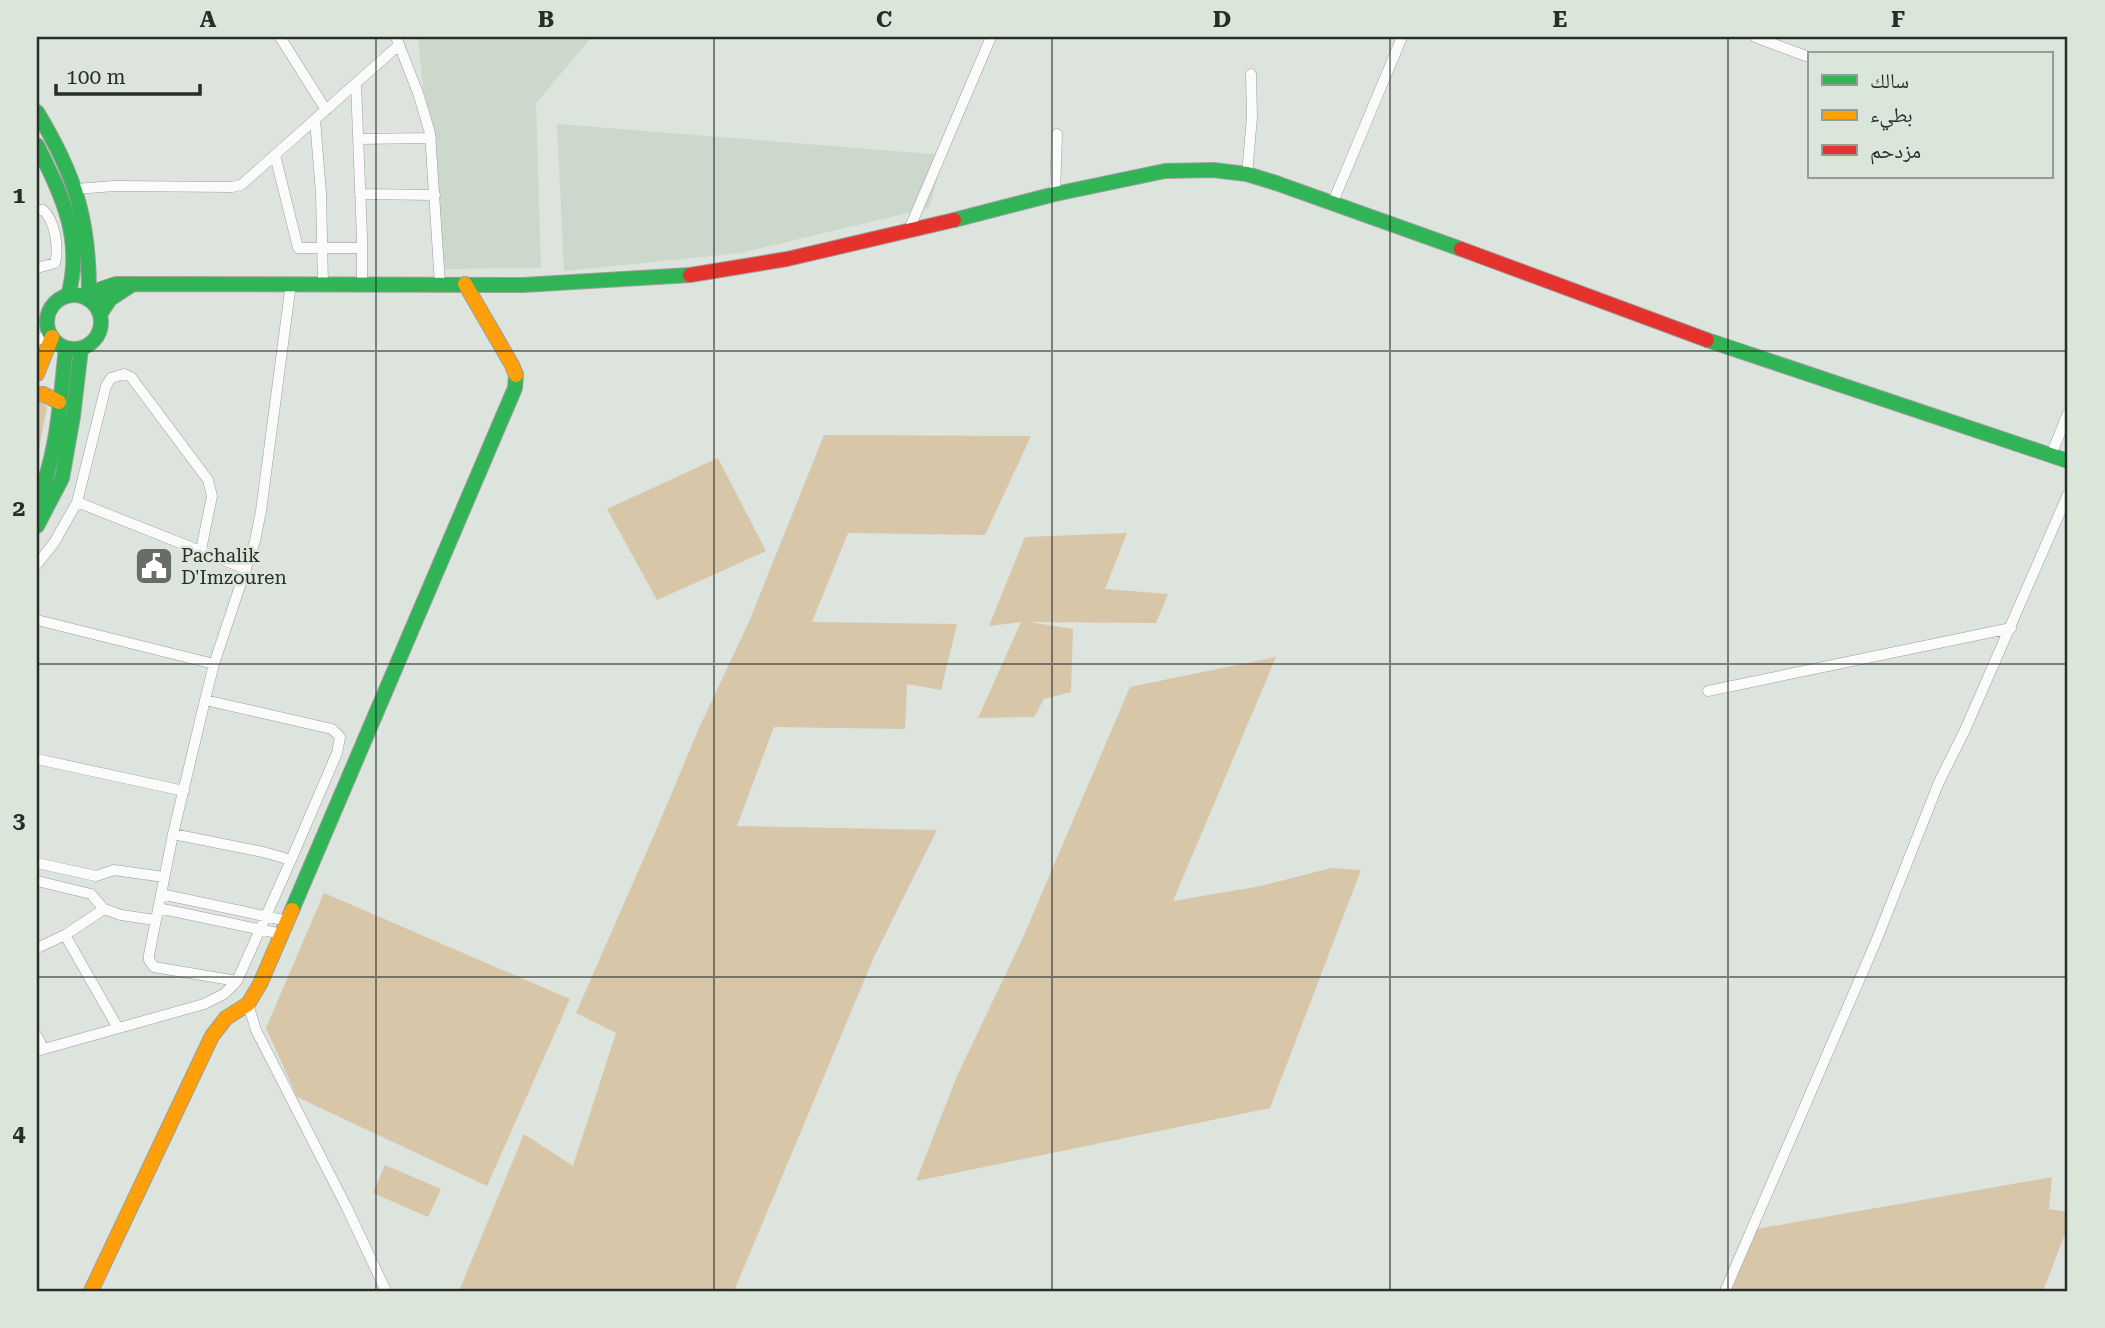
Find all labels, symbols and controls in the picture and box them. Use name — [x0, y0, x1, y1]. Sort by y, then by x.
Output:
text: A — [200, 6, 217, 33]
text: B — [538, 6, 554, 33]
text: C — [876, 6, 892, 33]
text: D — [1213, 6, 1231, 33]
text: E — [1553, 6, 1567, 33]
text: F — [1891, 6, 1905, 33]
scale bar — [56, 52, 200, 96]
legend — [1808, 52, 2052, 178]
text: 100 m — [66, 65, 126, 89]
text: سالك — [1870, 69, 1909, 93]
text: بطيء — [1870, 103, 1913, 131]
text: مزدحم — [1870, 139, 1921, 165]
text: 1 — [13, 182, 26, 209]
text: 2 — [13, 495, 25, 522]
place label: Pachalik D'Imzouren — [181, 544, 287, 589]
public building icon: Pachalik D'Imzouren — [133, 545, 175, 587]
text: 3 — [13, 807, 26, 834]
text: 4 — [13, 1120, 26, 1147]

